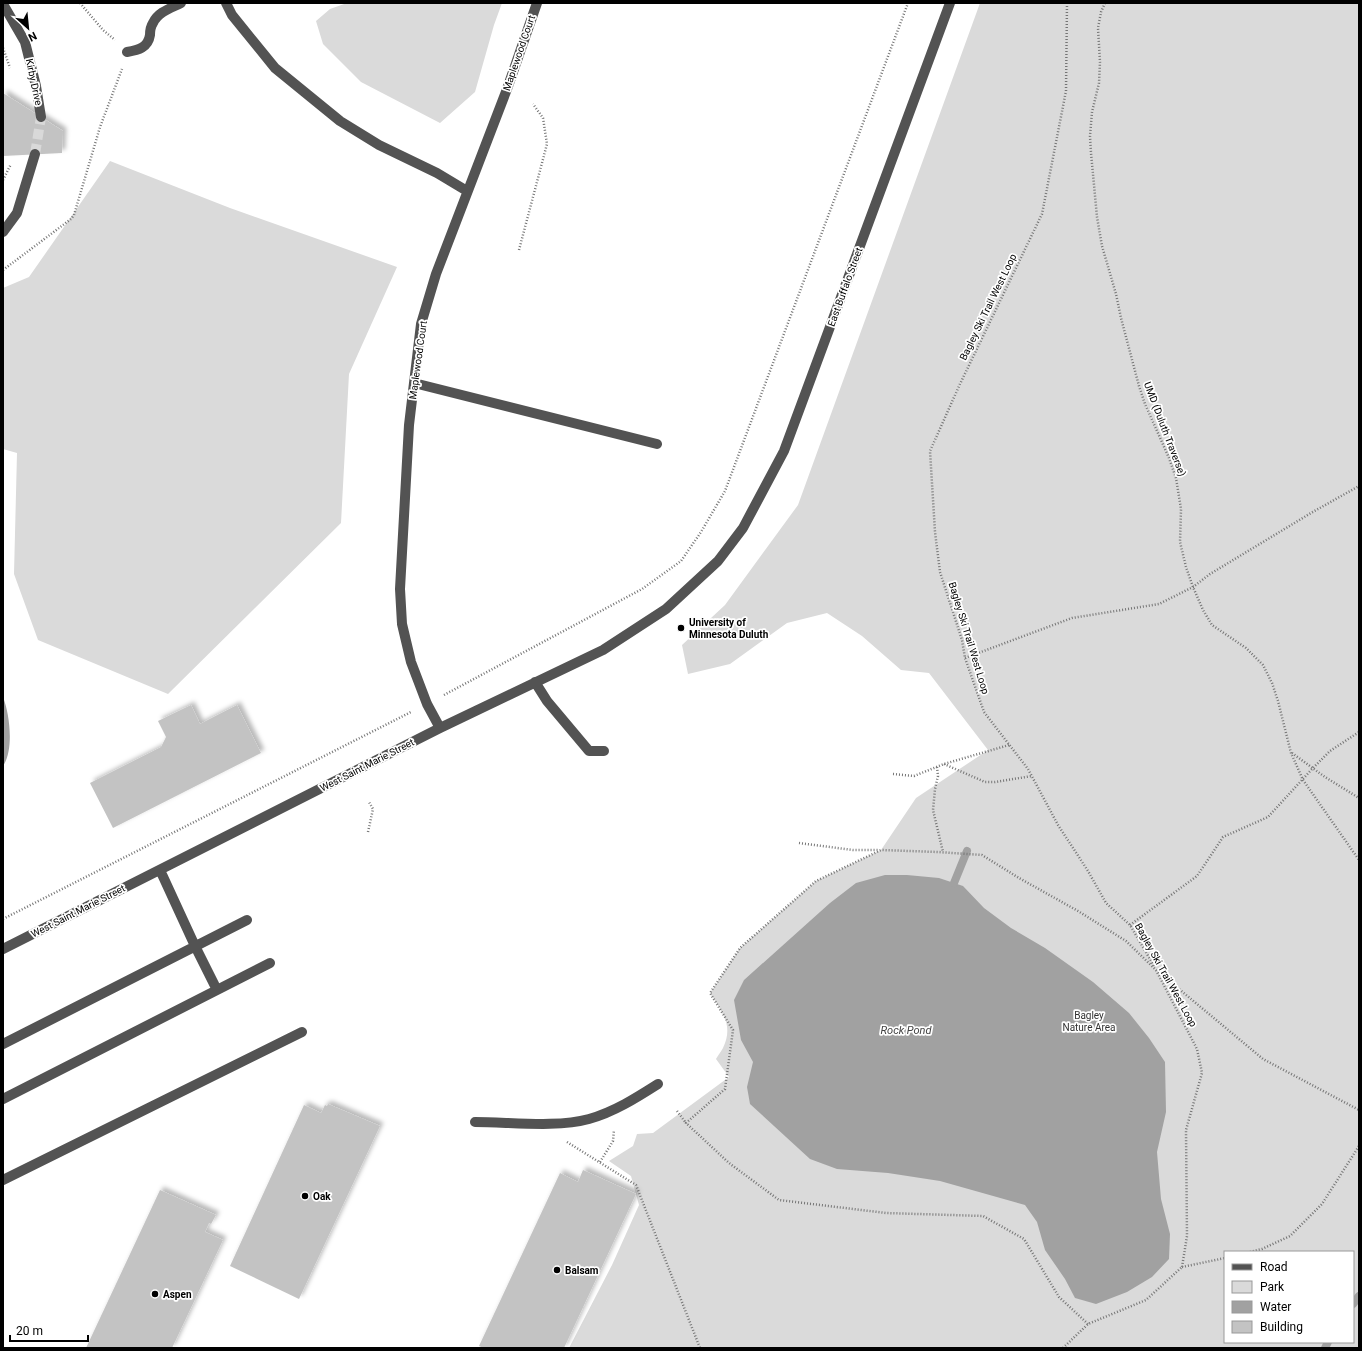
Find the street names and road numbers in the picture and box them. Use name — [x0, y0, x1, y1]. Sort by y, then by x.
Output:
street label: Maplewood Court — [501, 14, 537, 92]
street label: Kirby Drive — [24, 58, 44, 106]
street label: East Buffalo Street — [826, 246, 864, 328]
street label: Bagley Ski Trail West Loop — [957, 252, 1019, 362]
street label: Maplewood Court — [407, 320, 429, 400]
street label: UMD (Duluth Traverse) — [1141, 380, 1188, 478]
street label: Bagley Ski Trail West Loop — [947, 581, 991, 696]
street label: West Saint Marie Street — [318, 736, 416, 794]
street label: West Saint Marie Street — [29, 882, 127, 940]
street label: Bagley Ski Trail West Loop — [1133, 921, 1199, 1029]

